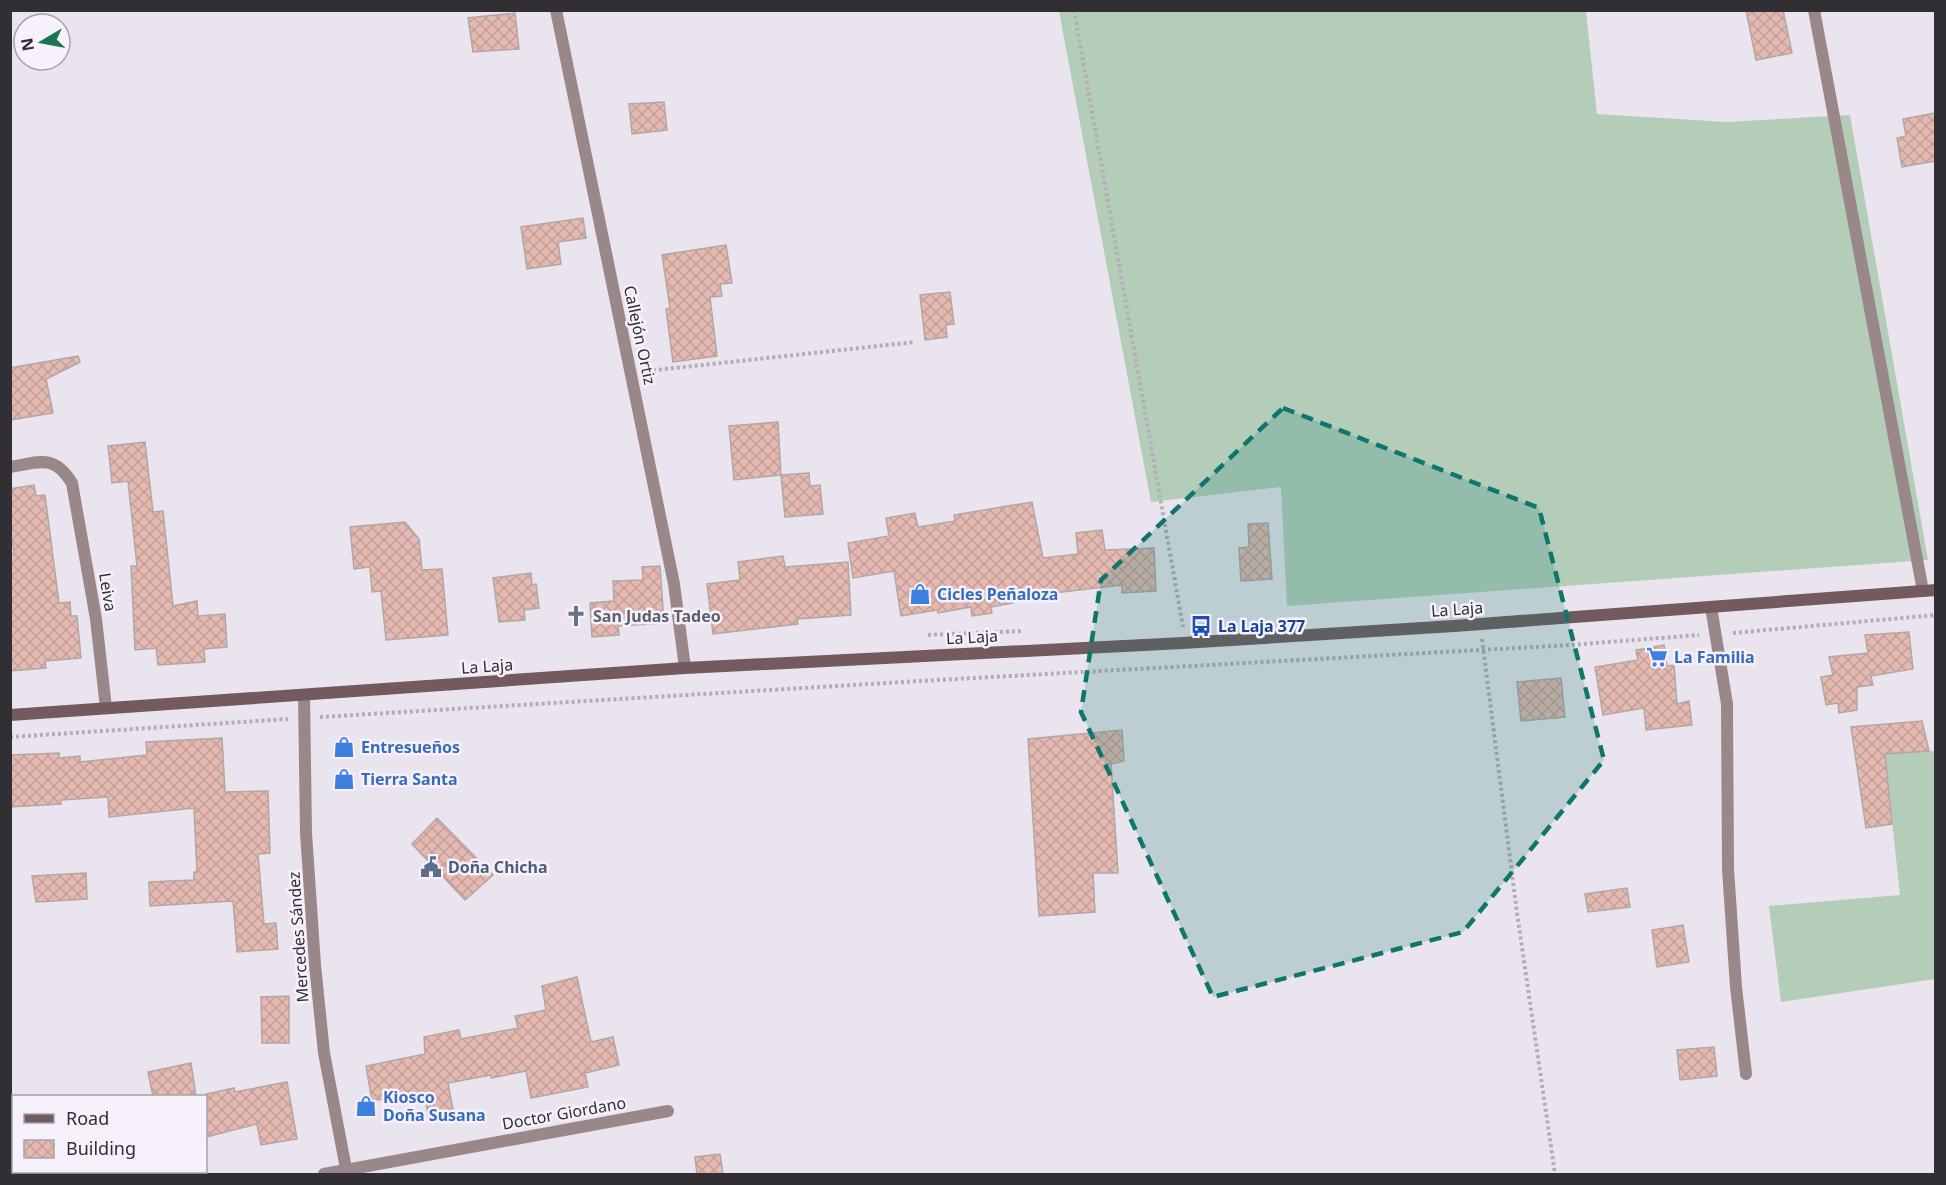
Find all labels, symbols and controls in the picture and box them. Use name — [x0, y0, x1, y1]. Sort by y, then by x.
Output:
north arrow — [12, 12, 72, 72]
text: N — [15, 36, 39, 53]
street label: Callejón Ortiz — [619, 283, 661, 387]
street label: Leiva — [94, 571, 122, 613]
shop icon: Cicles Peñaloza — [908, 582, 932, 606]
place label: Cicles Peñaloza — [937, 583, 1058, 605]
street label: La Laja — [1430, 596, 1484, 622]
church icon: San Judas Tadeo — [564, 604, 588, 628]
place label: San Judas Tadeo — [593, 605, 721, 627]
bus stop icon: La Laja 377 — [1189, 614, 1213, 638]
place label: La Laja 377 — [1218, 615, 1305, 637]
street label: La Laja — [945, 625, 999, 649]
supermarket icon: La Familia — [1645, 645, 1669, 669]
place label: La Familia — [1674, 646, 1755, 668]
street label: La Laja — [460, 653, 514, 679]
shop icon: Entresueños — [332, 735, 356, 759]
place label: Entresueños — [361, 736, 460, 758]
shop icon: Tierra Santa — [332, 767, 356, 791]
place label: Tierra Santa — [361, 768, 458, 790]
public building icon: Doña Chicha — [419, 855, 443, 879]
place label: Doña Chicha — [448, 856, 548, 878]
street label: Mercedes Sández — [282, 871, 314, 1003]
place label: Kiosco Doña Susana — [383, 1086, 486, 1126]
street label: Doctor Giordano — [500, 1091, 628, 1135]
shop icon: Kiosco Doña Susana — [354, 1094, 378, 1118]
legend — [12, 1095, 207, 1173]
text: Road — [66, 1106, 109, 1130]
text: Building — [66, 1136, 136, 1160]

